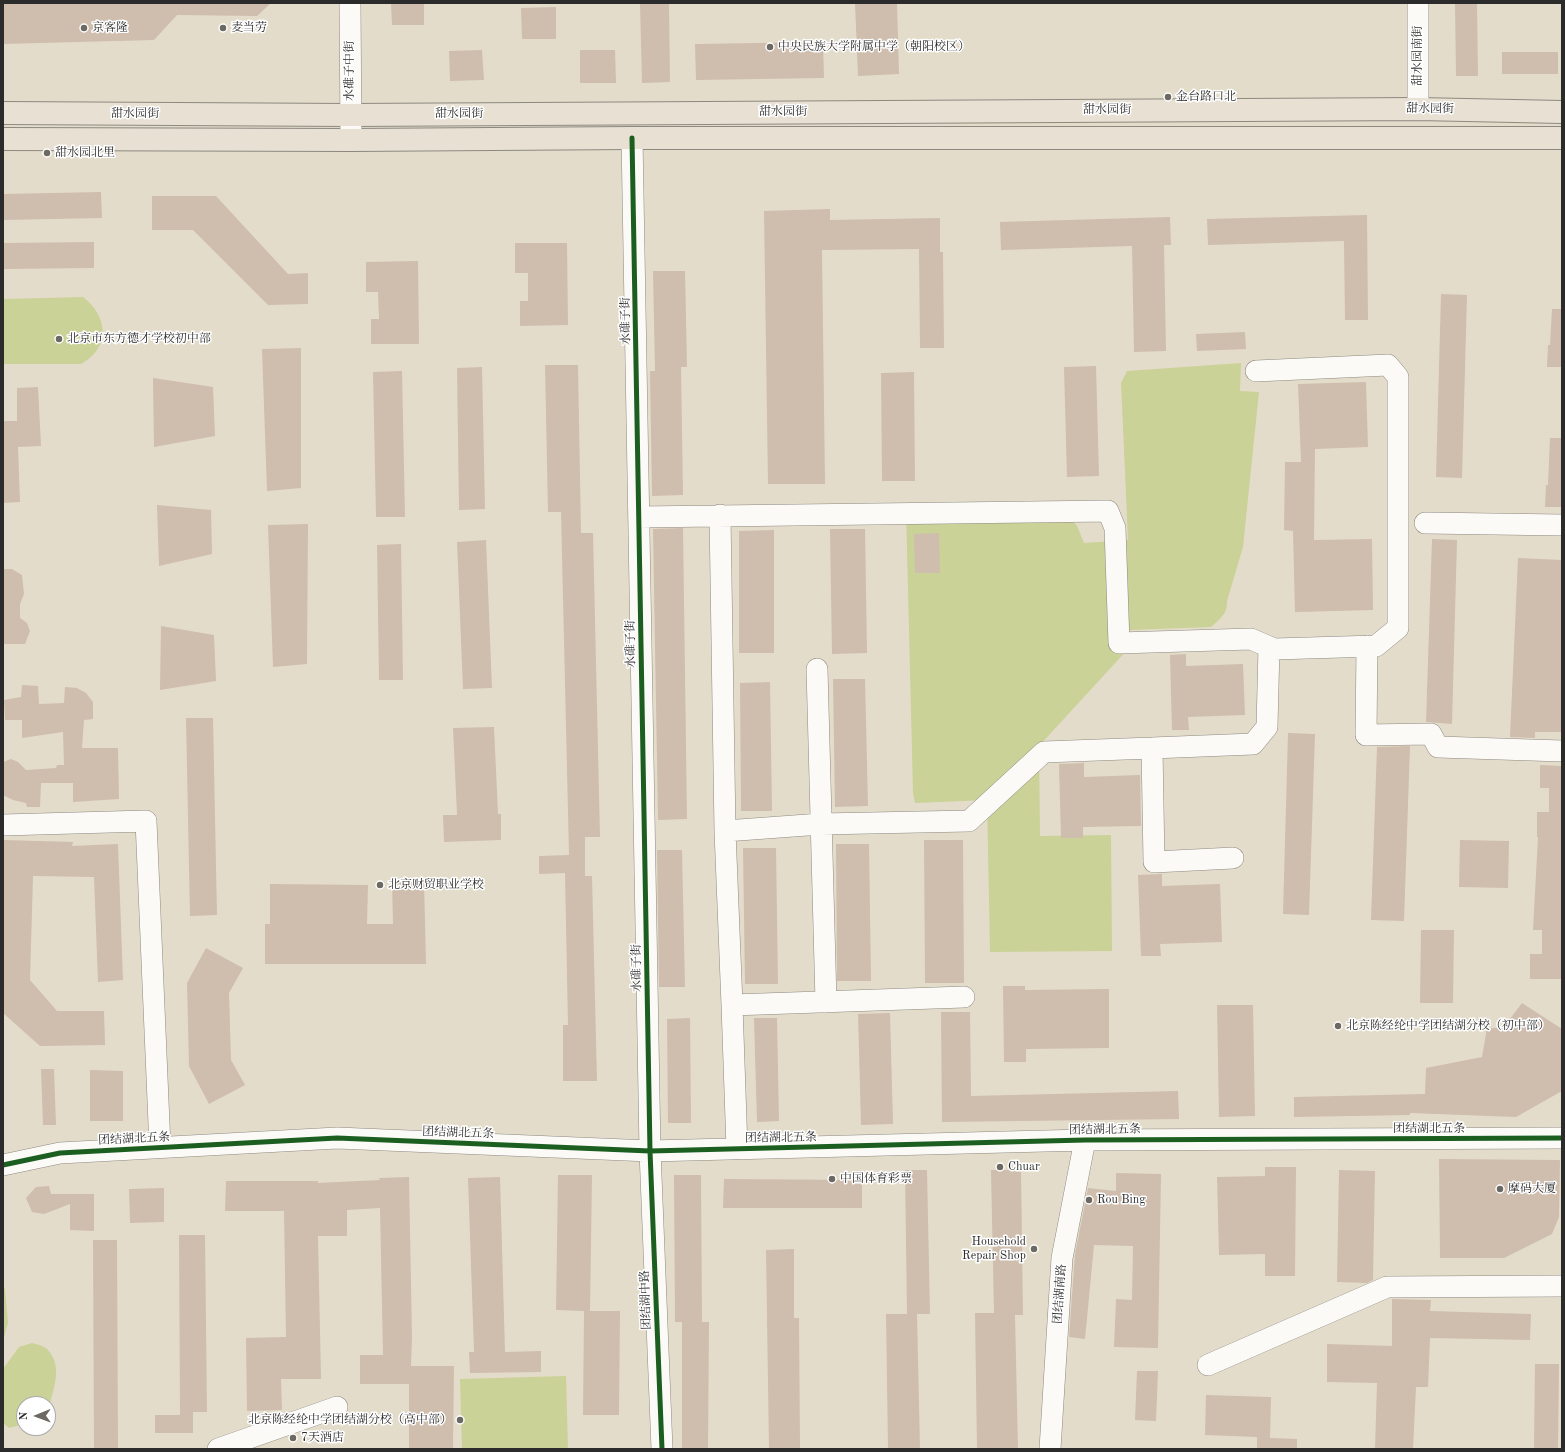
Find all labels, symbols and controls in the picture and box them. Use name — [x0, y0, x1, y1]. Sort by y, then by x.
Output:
place label: 京客隆 — [92, 21, 128, 35]
place label: 麦当劳 — [231, 21, 267, 35]
marker: 京客隆 — [79, 23, 89, 33]
marker: 麦当劳 — [218, 23, 228, 33]
street label: 甜水园南街 — [1411, 26, 1425, 86]
place label: 中央民族大学附属中学（朝阳校区） — [778, 40, 970, 54]
street label: 水碓子中街 — [343, 41, 357, 101]
marker: 中央民族大学附属中学（朝阳校区） — [765, 42, 775, 52]
place label: 金台路口北 — [1176, 90, 1236, 104]
marker: 金台路口北 — [1163, 92, 1173, 102]
street label: 甜水园街 — [1406, 101, 1454, 117]
street label: 甜水园街 — [1083, 103, 1131, 117]
street label: 甜水园街 — [759, 105, 807, 119]
street label: 甜水园街 — [111, 107, 159, 121]
street label: 甜水园街 — [435, 107, 483, 121]
place label: 甜水园北里 — [55, 146, 115, 160]
marker: 甜水园北里 — [42, 148, 52, 158]
street label: 水碓子街 — [618, 297, 634, 345]
place label: 北京市东方德才学校初中部 — [67, 332, 211, 346]
marker: 北京市东方德才学校初中部 — [54, 334, 64, 344]
street label: 水碓子街 — [623, 620, 639, 668]
place label: 北京财贸职业学校 — [388, 878, 484, 892]
marker: 北京财贸职业学校 — [375, 880, 385, 890]
street label: 水碓子街 — [629, 944, 645, 992]
place label: 北京陈经纶中学团结湖分校（初中部） — [1346, 1019, 1550, 1033]
marker: 北京陈经纶中学团结湖分校（初中部） — [1333, 1021, 1343, 1031]
street label: 团结湖北五条 — [1069, 1122, 1141, 1138]
street label: 团结湖北五条 — [1393, 1122, 1465, 1136]
street label: 团结湖北五条 — [422, 1125, 494, 1141]
street label: 团结湖北五条 — [98, 1130, 170, 1148]
street label: 团结湖北五条 — [745, 1130, 817, 1146]
place label: Chuar — [1008, 1160, 1040, 1174]
marker: Chuar — [995, 1162, 1005, 1172]
place label: 中国体育彩票 — [840, 1172, 912, 1186]
marker: 中国体育彩票 — [827, 1174, 837, 1184]
place label: 摩码大厦 — [1508, 1182, 1556, 1196]
marker: 摩码大厦 — [1495, 1184, 1505, 1194]
place label: Rou Bing — [1097, 1193, 1146, 1207]
marker: Rou Bing — [1084, 1195, 1094, 1205]
place label: Household Repair Shop — [962, 1235, 1026, 1263]
marker: Household Repair Shop — [1029, 1244, 1039, 1254]
street label: 团结湖南路 — [1051, 1264, 1069, 1324]
street label: 团结湖中路 — [638, 1270, 654, 1330]
north arrow — [16, 1396, 56, 1436]
text: N — [19, 1412, 30, 1420]
place label: 北京陈经纶中学团结湖分校（高中部） — [248, 1413, 452, 1427]
marker: 北京陈经纶中学团结湖分校（高中部） — [455, 1415, 465, 1425]
place label: 7天酒店 — [301, 1431, 344, 1445]
marker: 7天酒店 — [288, 1433, 298, 1443]

